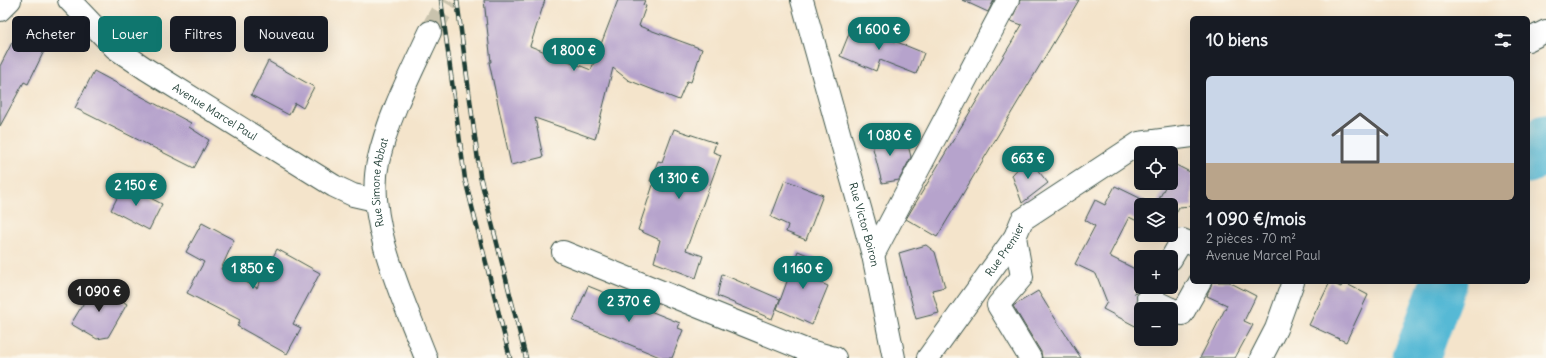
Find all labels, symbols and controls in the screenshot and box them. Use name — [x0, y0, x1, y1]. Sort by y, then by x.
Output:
chip: Acheter — [12, 16, 90, 52]
chip: Louer — [98, 16, 162, 52]
chip: Filtres — [170, 16, 236, 52]
chip: Nouveau — [244, 16, 328, 52]
pin: 1 600 € — [842, 17, 916, 51]
text: 1 600 € — [857, 21, 901, 38]
text: 10 biens — [1206, 29, 1268, 51]
icon: filters — [1492, 29, 1514, 51]
pin: 1 800 € — [537, 38, 611, 72]
text: 1 800 € — [552, 42, 596, 59]
street label: Avenue Marcel Paul — [170, 80, 260, 143]
icon: home — [1324, 102, 1396, 174]
pin: 1 080 € — [853, 123, 927, 157]
text: 1 080 € — [868, 127, 912, 144]
street label: Rue Simone Abbat — [368, 136, 391, 228]
pin: 663 € — [1000, 146, 1056, 180]
map controls — [1134, 146, 1178, 346]
button: locate — [1134, 146, 1178, 190]
text: 663 € — [1011, 150, 1045, 167]
pin: 1 310 € — [642, 166, 716, 200]
text: 1 310 € — [659, 170, 699, 187]
pin: 2 150 € — [99, 173, 173, 207]
text: 2 150 € — [115, 177, 157, 194]
street label: Rue Victor Boiron — [846, 181, 882, 268]
button: layers — [1134, 198, 1178, 242]
text: 1 090 €/mois — [1206, 208, 1306, 230]
street label: Rue Premier — [982, 220, 1027, 279]
text: 2 pièces · 70 m² — [1206, 230, 1296, 247]
text: Avenue Marcel Paul — [1206, 247, 1321, 264]
button: + — [1134, 250, 1178, 294]
pin: 1 850 € — [216, 256, 290, 290]
pin: 1 160 € — [766, 256, 840, 290]
text: 1 850 € — [231, 260, 275, 277]
text: 1 160 € — [783, 260, 823, 277]
pin: 1 090 € — [62, 279, 136, 313]
text: 1 090 € — [77, 283, 121, 300]
pin: 2 370 € — [592, 289, 666, 323]
text: 2 370 € — [607, 293, 651, 310]
button: − — [1134, 302, 1178, 346]

